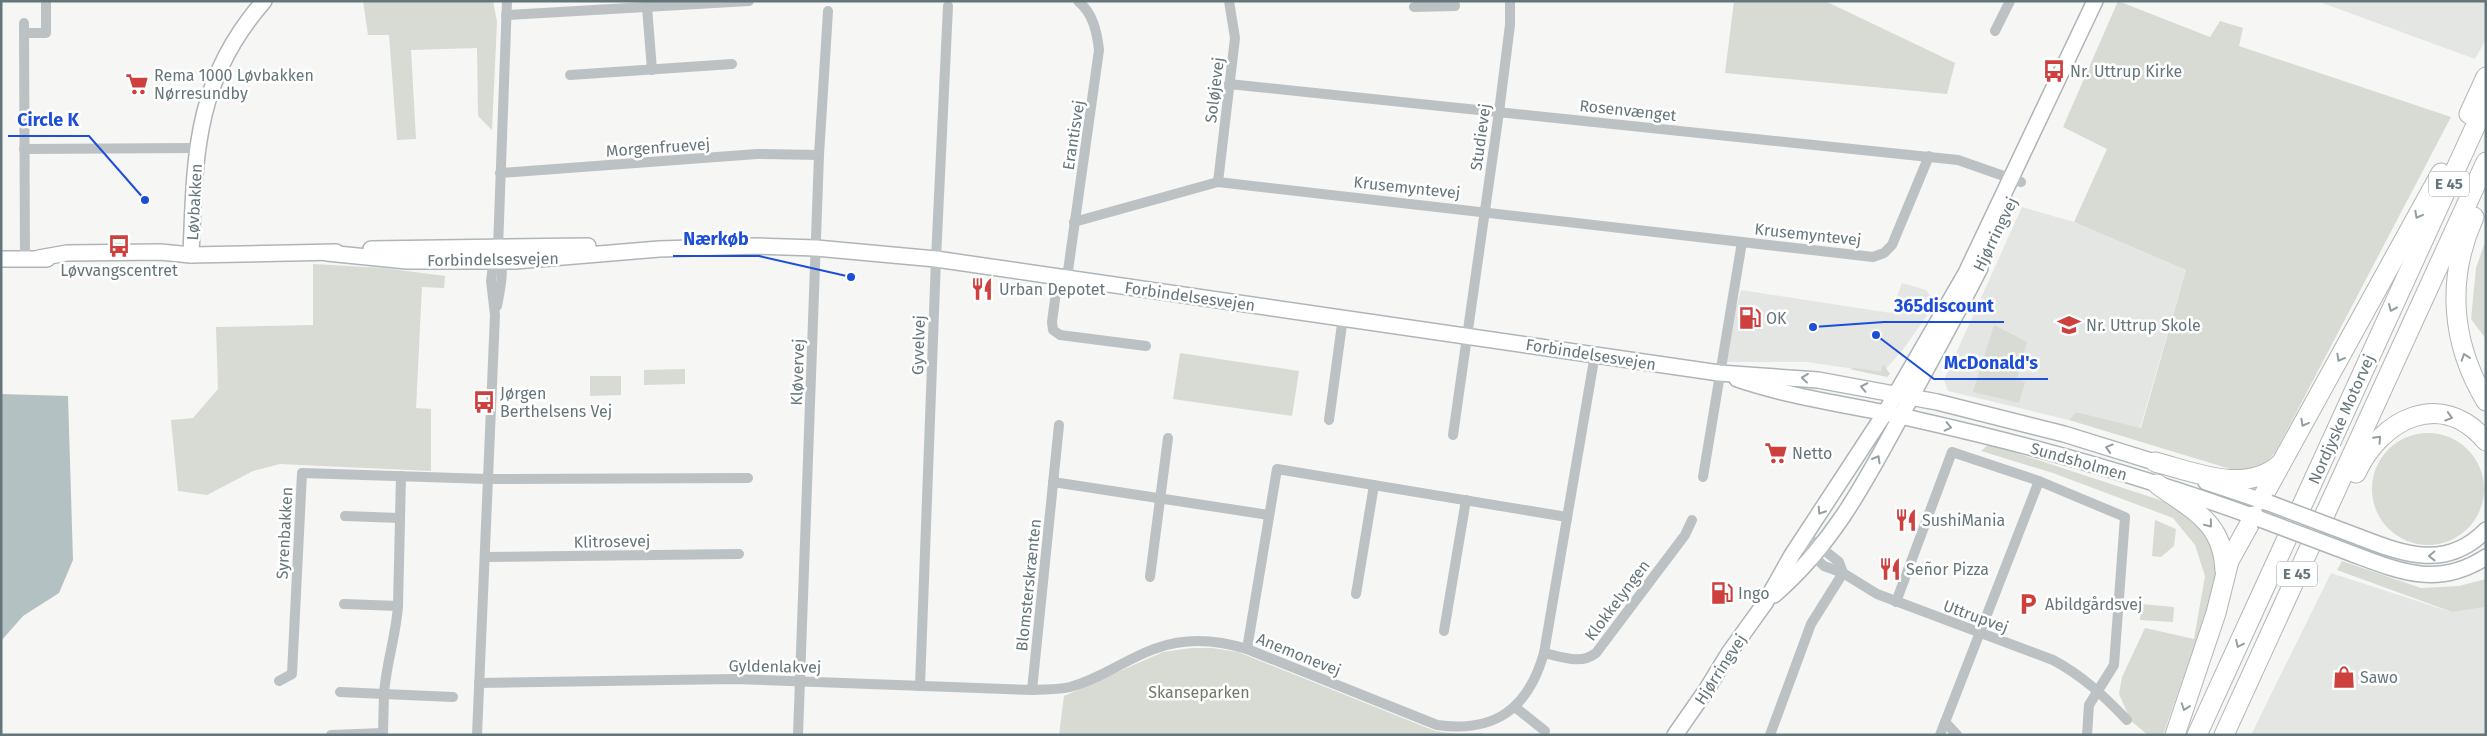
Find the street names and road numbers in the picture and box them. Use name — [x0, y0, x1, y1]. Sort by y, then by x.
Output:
street label: Soløjevej — [1201, 56, 1228, 124]
street label: Rosenvænget — [1579, 96, 1678, 125]
street label: Erantisvej — [1059, 99, 1088, 171]
street label: Studievej — [1466, 102, 1495, 172]
street label: Morgenfruevej — [605, 134, 711, 161]
street label: Løvbakken — [183, 163, 206, 241]
street label: Krusemyntevej — [1353, 172, 1461, 203]
road number: E 45 — [2429, 172, 2469, 196]
street label: Hjørringvej — [1969, 194, 2022, 274]
street label: Krusemyntevej — [1754, 219, 1862, 250]
street label: Forbindelsesvejen — [427, 249, 559, 270]
street label: Forbindelsesvejen — [1123, 278, 1256, 315]
street label: Gyvelvej — [908, 315, 929, 375]
street label: Forbindelsesvejen — [1524, 335, 1657, 374]
street label: Kløvervej — [787, 338, 808, 406]
street label: Nordjyske Motorvej — [2304, 351, 2379, 487]
street label: Sundsholmen — [2028, 439, 2129, 484]
street label: Syrenbakken — [273, 486, 296, 580]
street label: Blomsterskrænten — [1012, 518, 1045, 652]
street label: Klitrosevej — [574, 531, 650, 552]
street label: Klokkelyngen — [1581, 556, 1654, 644]
road number: E 45 — [2277, 562, 2317, 586]
street label: Uttrupvej — [1941, 596, 2011, 637]
street label: Anemonevej — [1254, 629, 1344, 680]
street label: Hjørringvej — [1691, 630, 1750, 708]
street label: Gyldenlakvej — [728, 656, 822, 677]

